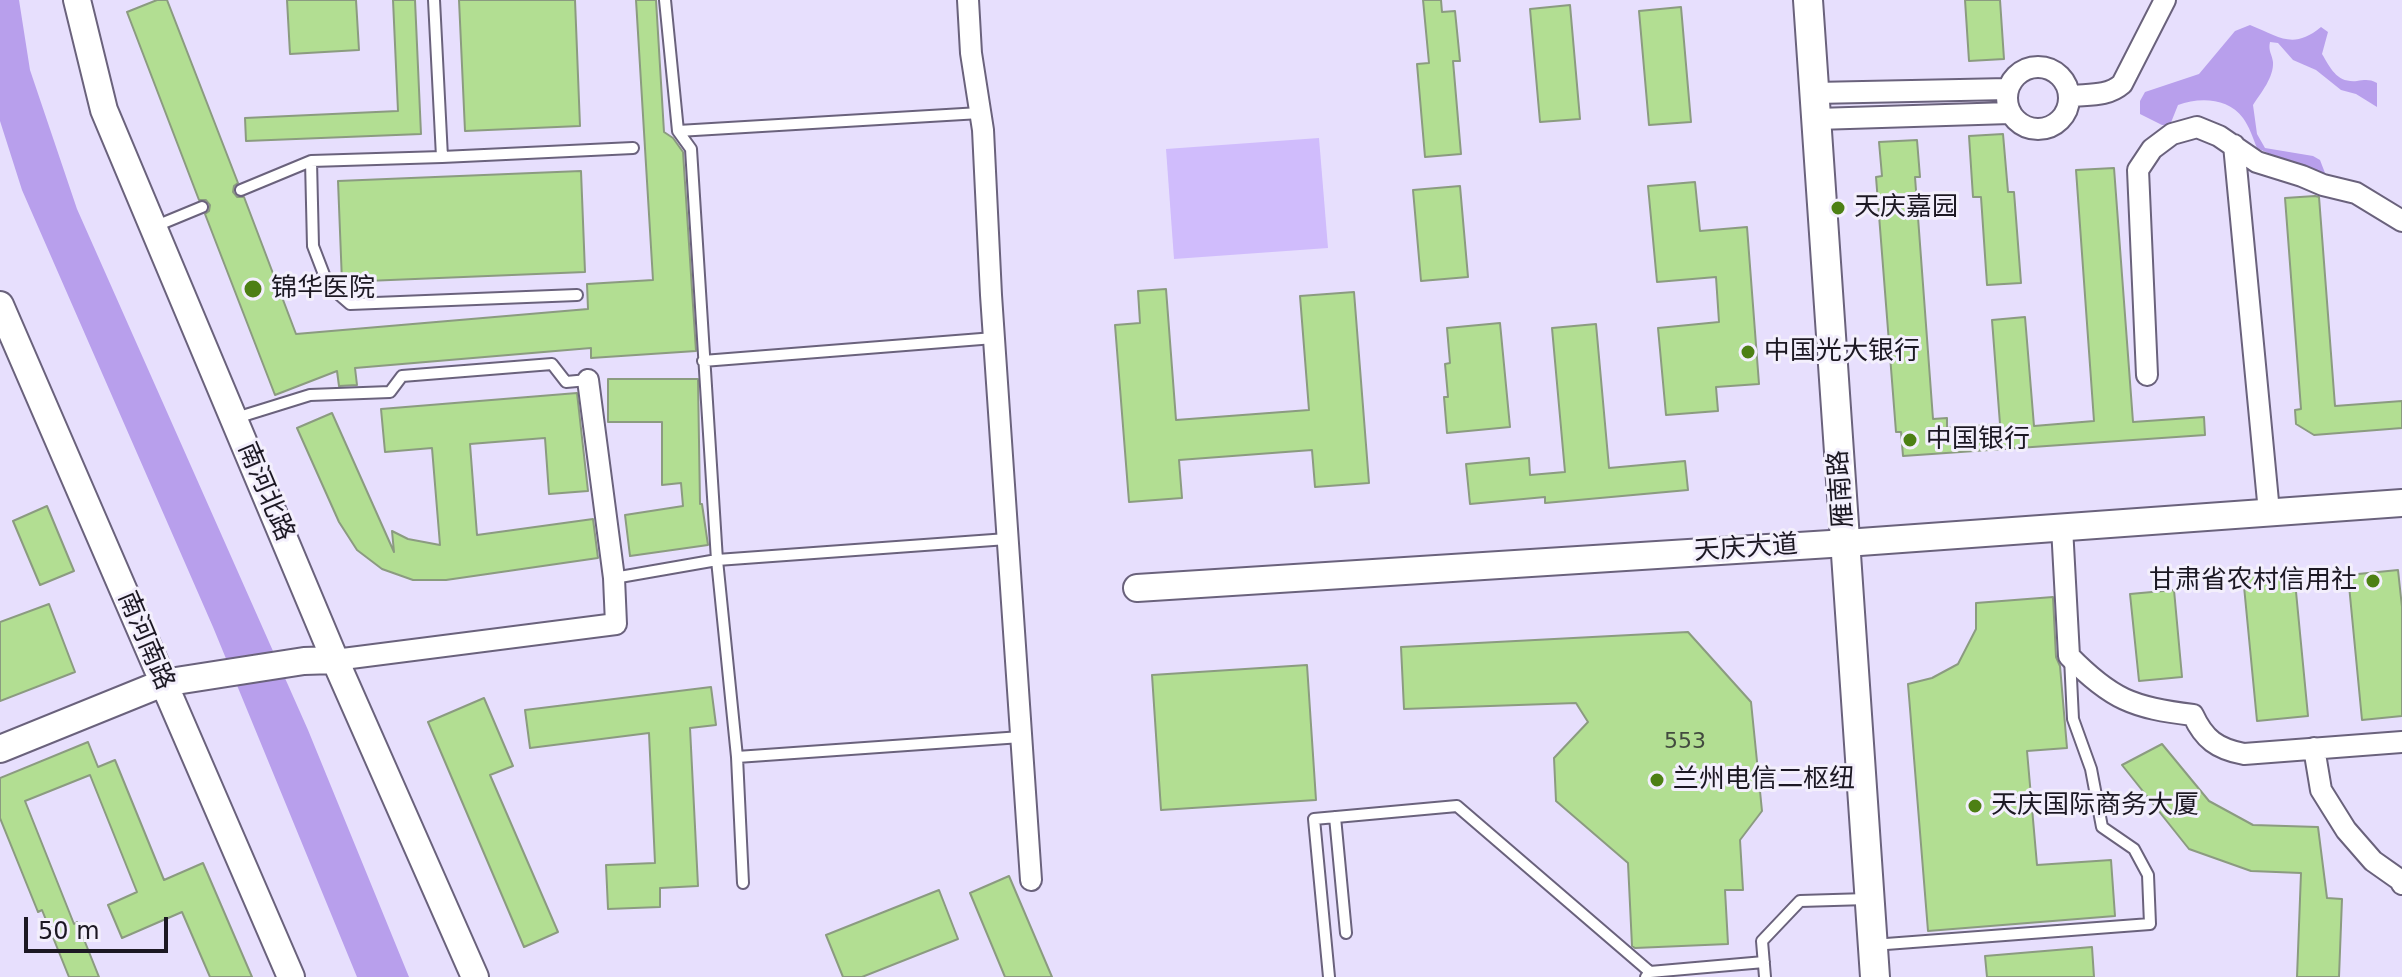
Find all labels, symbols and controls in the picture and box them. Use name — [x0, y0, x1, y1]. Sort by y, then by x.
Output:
place label: 天庆嘉园 — [1854, 192, 1958, 224]
marker: 天庆嘉园 — [1829, 199, 1847, 217]
place label: 锦华医院 — [271, 273, 375, 305]
marker: 锦华医院 — [242, 278, 264, 300]
place label: 中国光大银行 — [1764, 336, 1920, 368]
marker: 中国光大银行 — [1739, 343, 1757, 361]
place label: 中国银行 — [1926, 424, 2030, 456]
marker: 中国银行 — [1901, 431, 1919, 449]
street label: 南河北路 — [230, 438, 300, 546]
street label: 雁南路 — [1824, 449, 1860, 529]
street label: 天庆大道 — [1693, 530, 1799, 568]
place label: 甘肃省农村信用社 — [2149, 565, 2357, 597]
marker: 甘肃省农村信用社 — [2364, 572, 2382, 590]
street label: 南河南路 — [110, 587, 180, 695]
house number: 553 — [1664, 729, 1706, 755]
place label: 兰州电信二枢纽 — [1673, 764, 1855, 796]
marker: 兰州电信二枢纽 — [1648, 771, 1666, 789]
place label: 天庆国际商务大厦 — [1991, 790, 2199, 822]
marker: 天庆国际商务大厦 — [1966, 797, 1984, 815]
scale bar — [28, 901, 172, 951]
text: 50 m — [38, 917, 100, 945]

